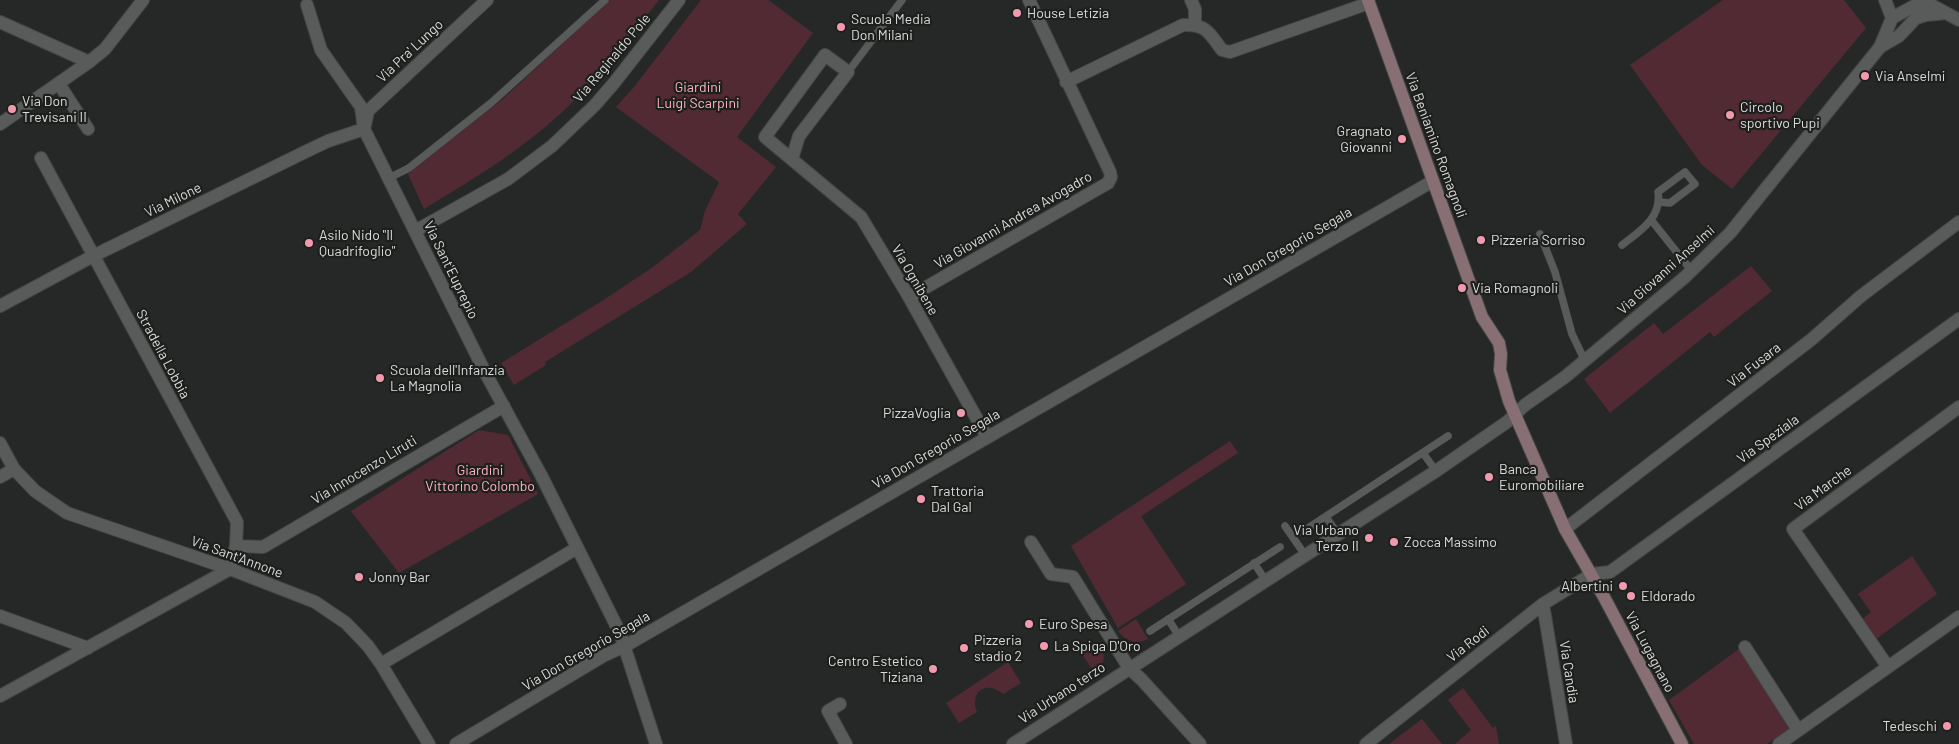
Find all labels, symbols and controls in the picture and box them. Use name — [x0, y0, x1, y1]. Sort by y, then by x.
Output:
place label: House Letizia — [1027, 5, 1109, 21]
marker: House Letizia — [1011, 7, 1023, 19]
street label: Via Reginaldo Pole — [570, 10, 654, 106]
place label: Scuola Media Don Milani — [851, 11, 931, 44]
street label: Via Pra' Lungo — [373, 16, 447, 86]
marker: Scuola Media Don Milani — [835, 21, 847, 33]
place label: Via Anselmi — [1875, 68, 1945, 84]
street label: Via Beniamino Romagnoli — [1402, 70, 1470, 220]
marker: Via Anselmi — [1859, 70, 1871, 82]
park label: Giardini Luigi Scarpini — [656, 79, 740, 111]
place label: Via Don Trevisani II — [22, 93, 87, 125]
place label: Circolo sportivo Pupi — [1740, 99, 1820, 132]
marker: Via Don Trevisani II — [6, 103, 18, 115]
marker: Circolo sportivo Pupi — [1724, 109, 1736, 121]
place label: Gragnato Giovanni — [1337, 123, 1392, 156]
marker: Gragnato Giovanni — [1396, 133, 1408, 145]
street label: Via Giovanni Andrea Avogadro — [931, 168, 1095, 272]
street label: Via Milone — [142, 179, 204, 221]
street label: Via Don Gregorio Segala — [1221, 204, 1355, 290]
street label: Via Sant'Euprepio — [420, 218, 482, 322]
street label: Via Giovanni Anselmi — [1614, 222, 1718, 318]
place label: Asilo Nido "Il Quadrifoglio" — [319, 227, 395, 260]
place label: Pizzeria Sorriso — [1491, 232, 1585, 248]
marker: Pizzeria Sorriso — [1475, 234, 1487, 246]
marker: Asilo Nido "Il Quadrifoglio" — [303, 237, 315, 249]
street label: Via Ognibene — [888, 242, 942, 318]
place label: Via Romagnoli — [1472, 280, 1558, 296]
marker: Via Romagnoli — [1456, 282, 1468, 294]
street label: Stradella Lobbia — [132, 307, 194, 401]
street label: Via Fusara — [1724, 339, 1784, 391]
place label: Scuola dell'Infanzia La Magnolia — [390, 362, 505, 394]
marker: Scuola dell'Infanzia La Magnolia — [374, 372, 386, 384]
place label: PizzaVoglia — [883, 405, 951, 421]
street label: Via Don Gregorio Segala — [869, 406, 1003, 492]
marker: PizzaVoglia — [955, 407, 967, 419]
street label: Via Speziala — [1734, 411, 1802, 467]
street label: Via Innocenzo Liruti — [308, 432, 420, 508]
place label: Banca Euromobiliare — [1499, 461, 1584, 494]
park label: Giardini Vittorino Colombo — [425, 462, 535, 494]
street label: Via Marche — [1791, 462, 1855, 514]
marker: Banca Euromobiliare — [1483, 471, 1495, 483]
place label: Trattoria Dal Gal — [931, 483, 984, 516]
marker: Trattoria Dal Gal — [915, 493, 927, 505]
place label: Via Urbano Terzo II — [1293, 522, 1359, 554]
marker: Via Urbano Terzo II — [1363, 532, 1375, 544]
street label: Via Sant'Annone — [189, 533, 285, 581]
place label: Zocca Massimo — [1404, 534, 1497, 550]
marker: Zocca Massimo — [1388, 536, 1400, 548]
place label: Jonny Bar — [369, 569, 430, 585]
marker: Jonny Bar — [353, 571, 365, 583]
place label: Albertini — [1561, 578, 1613, 594]
marker: Albertini — [1617, 580, 1629, 592]
place label: Eldorado — [1641, 588, 1695, 604]
marker: Eldorado — [1625, 590, 1637, 602]
street label: Via Don Gregorio Segala — [519, 608, 653, 694]
street label: Via Lugagnano — [1622, 609, 1678, 695]
place label: Euro Spesa — [1039, 616, 1107, 632]
marker: Euro Spesa — [1023, 618, 1035, 630]
street label: Via Rodi — [1443, 622, 1493, 666]
place label: Pizzeria stadio 2 — [974, 632, 1022, 664]
place label: La Spiga D'Oro — [1054, 638, 1141, 654]
marker: La Spiga D'Oro — [1038, 640, 1050, 652]
street label: Via Candia — [1556, 640, 1582, 704]
marker: Pizzeria stadio 2 — [958, 642, 970, 654]
place label: Centro Estetico Tiziana — [828, 653, 923, 686]
street label: Via Urbano terzo — [1016, 659, 1108, 727]
marker: Centro Estetico Tiziana — [927, 663, 939, 675]
place label: Tedeschi — [1882, 718, 1937, 734]
marker: Tedeschi — [1941, 720, 1953, 732]

